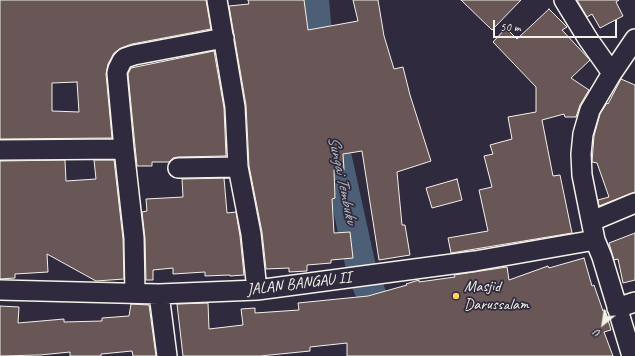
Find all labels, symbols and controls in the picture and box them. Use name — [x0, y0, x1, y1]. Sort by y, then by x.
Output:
scale bar — [495, 12, 619, 38]
text: 50 m — [500, 19, 520, 35]
water label: Sungai Tembuku — [323, 134, 361, 226]
street label: JALAN BANGAU II — [245, 268, 353, 300]
place label: Masjid Darussalam — [464, 277, 529, 315]
marker: Masjid Darussalam — [451, 291, 461, 301]
north arrow — [583, 304, 623, 344]
text: U — [591, 327, 603, 342]

